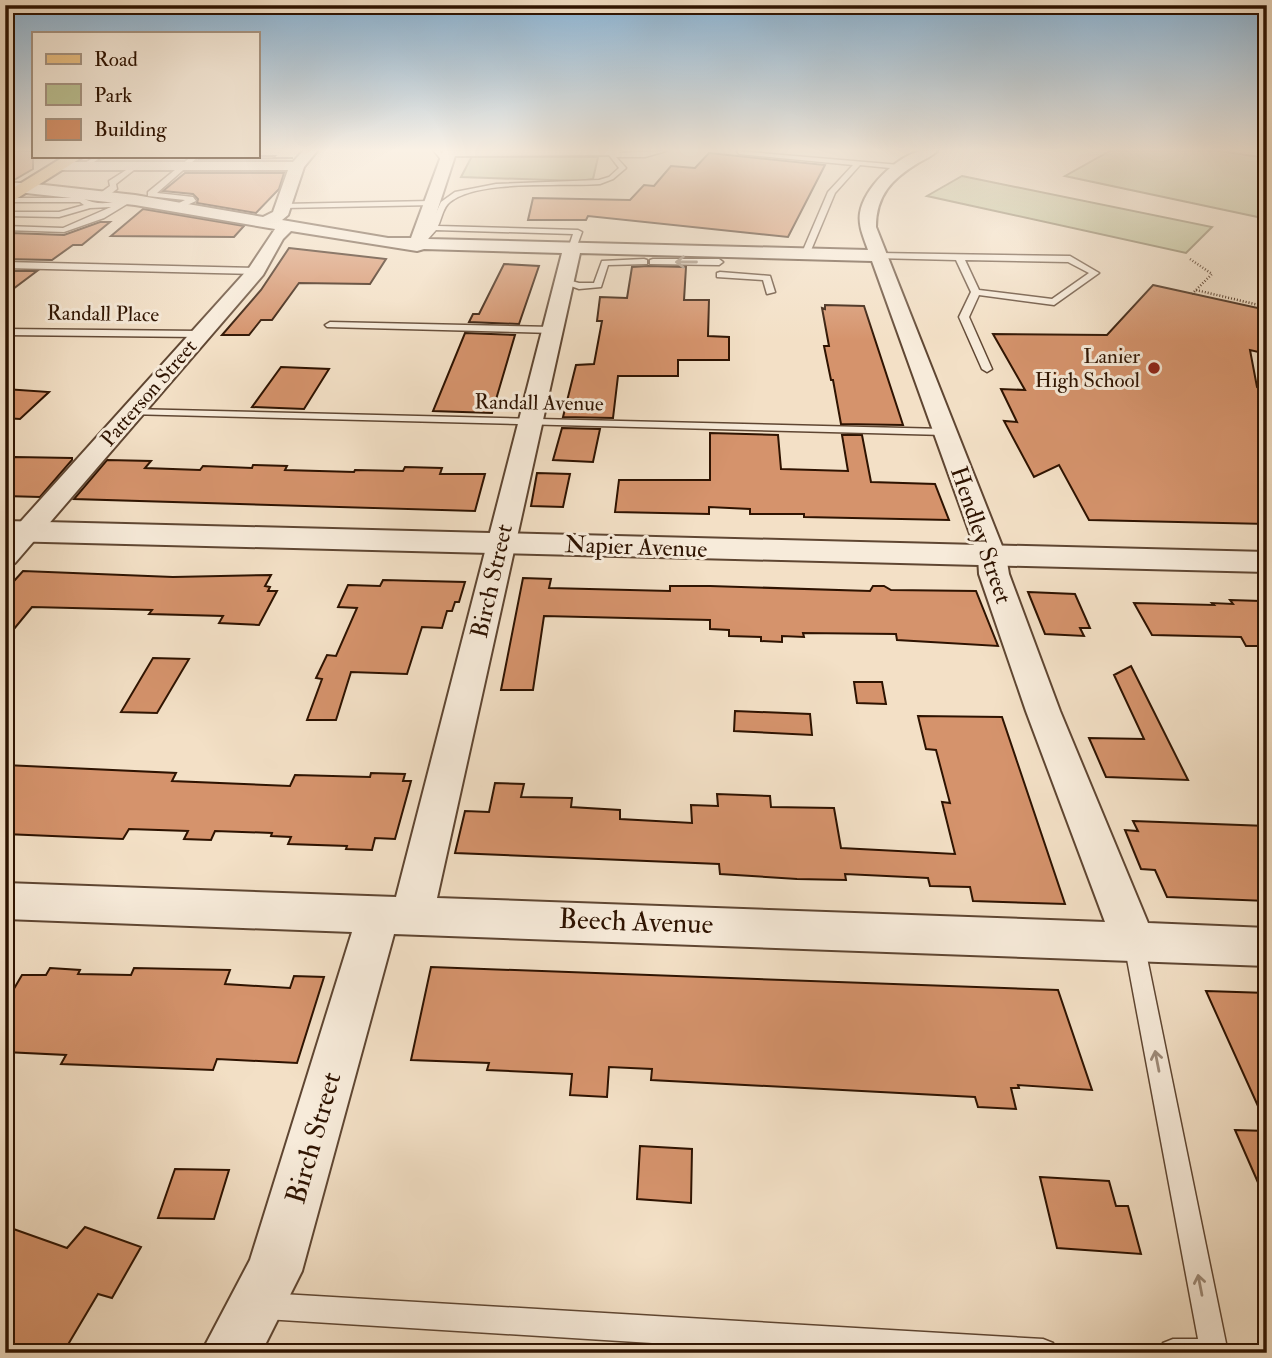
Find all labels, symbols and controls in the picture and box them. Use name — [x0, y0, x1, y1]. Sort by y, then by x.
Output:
legend — [32, 32, 259, 158]
text: Road — [94, 46, 139, 73]
text: Park — [94, 82, 132, 109]
text: Building — [94, 116, 167, 143]
one-way arrow — [675, 255, 698, 269]
street label: Randall Place — [47, 300, 160, 328]
street label: Patterson Street — [95, 334, 203, 452]
place label: Lanier High School — [1035, 343, 1141, 394]
marker: Lanier High School — [1146, 360, 1162, 376]
street label: Randall Avenue — [474, 388, 604, 418]
street label: Hendley Street — [943, 462, 1019, 608]
street label: Birch Street — [464, 521, 520, 641]
street label: Napier Avenue — [564, 529, 708, 565]
street label: Beech Avenue — [558, 902, 714, 942]
one-way arrow — [1150, 1050, 1163, 1073]
street label: Birch Street — [279, 1068, 349, 1208]
one-way arrow — [1193, 1274, 1207, 1297]

